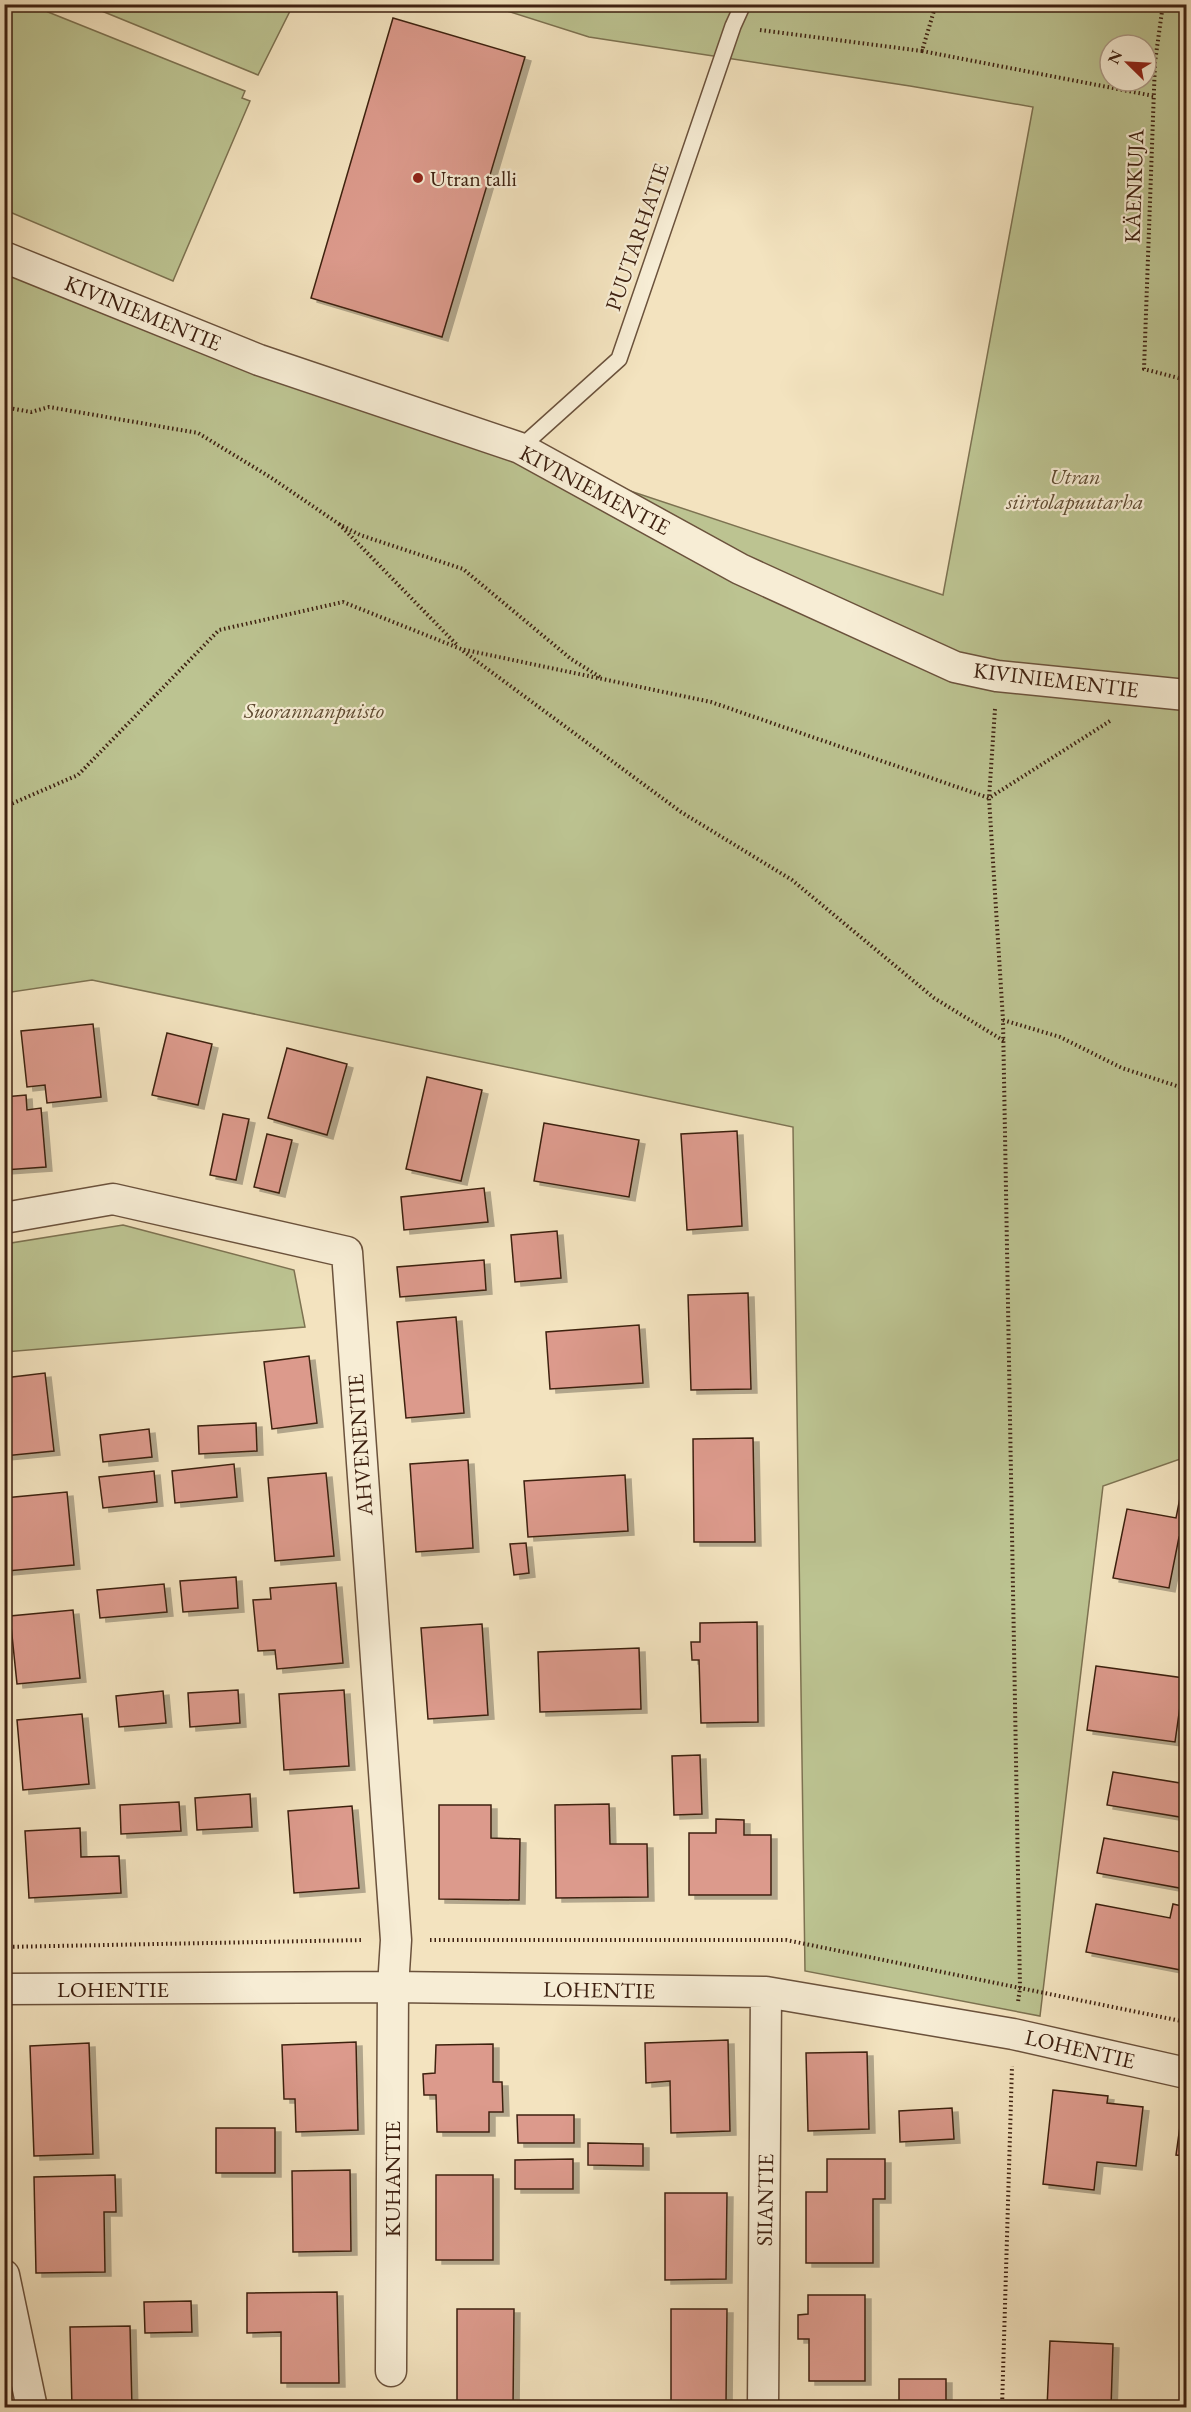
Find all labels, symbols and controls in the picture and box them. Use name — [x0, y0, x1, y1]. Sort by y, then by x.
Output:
north arrow — [1098, 33, 1158, 93]
text: N — [1103, 47, 1127, 67]
street label: KÄENKUJA — [1118, 128, 1151, 243]
street label: PUUTARHATIE — [598, 159, 676, 315]
place label: Utran talli — [430, 164, 517, 193]
marker: Utran talli — [411, 171, 425, 185]
street label: KIVINIEMENTIE — [60, 268, 226, 358]
street label: KIVINIEMENTIE — [515, 438, 675, 542]
park label: Utran siirtolapuutarha — [1006, 462, 1143, 516]
street label: KIVINIEMENTIE — [972, 655, 1140, 705]
park label: Suorannanpuisto — [243, 696, 384, 725]
street label: AHVENENTIE — [341, 1373, 379, 1518]
street label: LOHENTIE — [57, 1975, 169, 2004]
street label: LOHENTIE — [543, 1975, 655, 2005]
street label: LOHENTIE — [1022, 2022, 1138, 2076]
street label: KUHANTIE — [378, 2121, 407, 2237]
street label: SIIANTIE — [750, 2154, 780, 2246]

